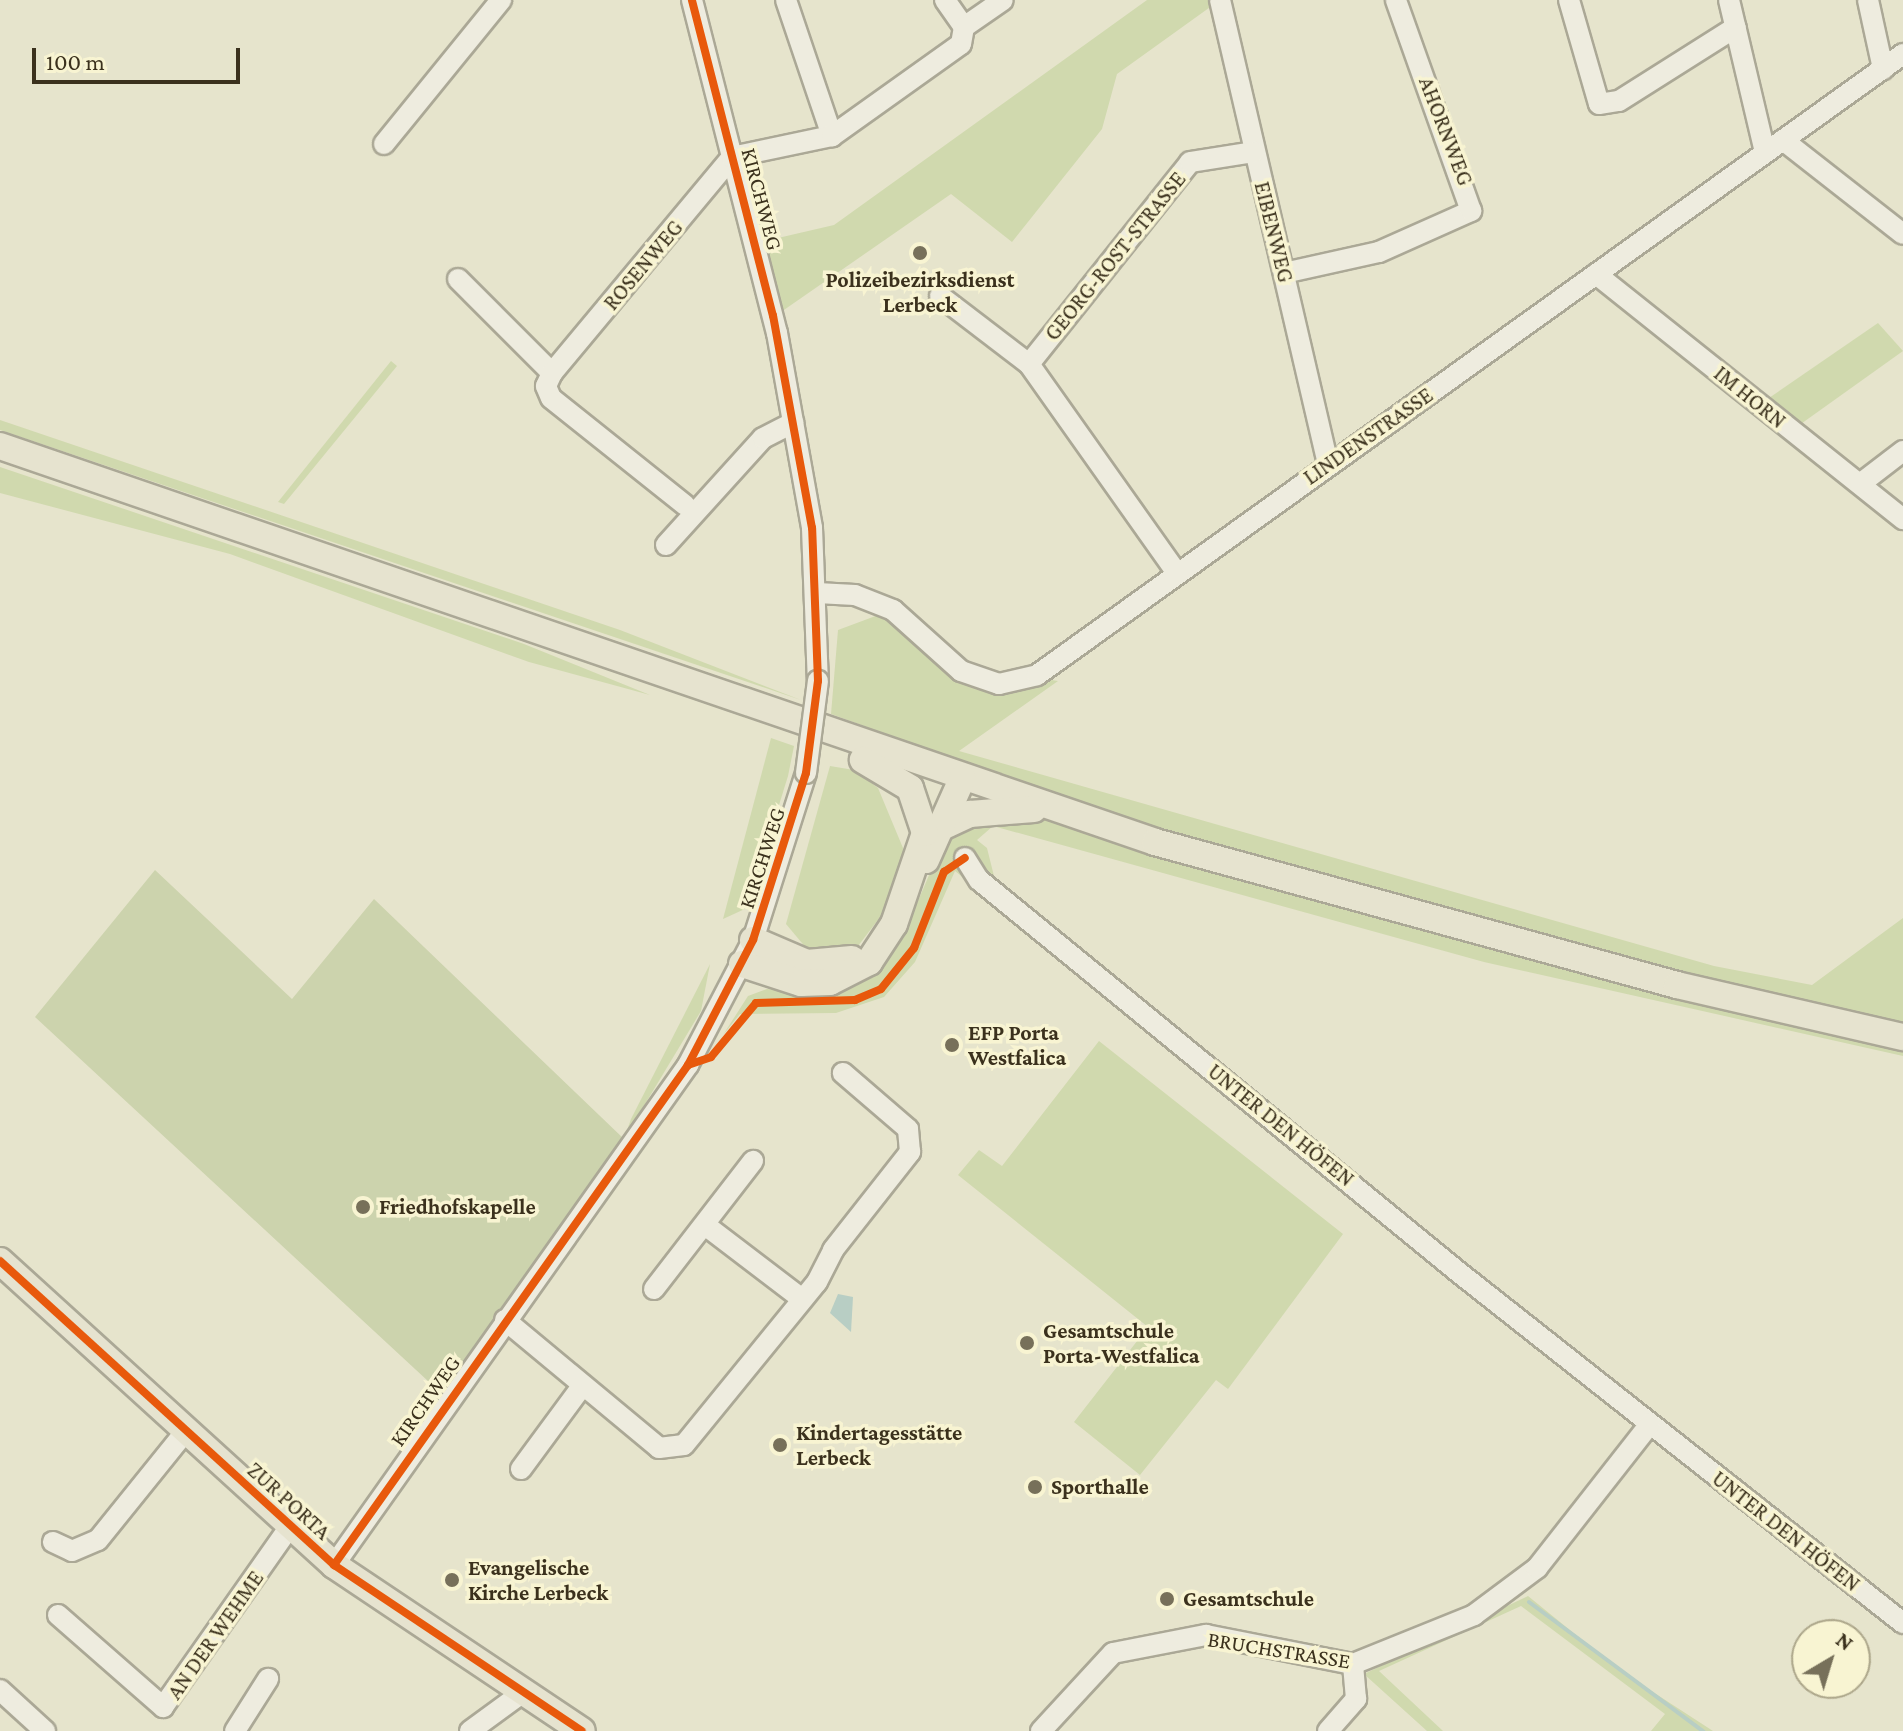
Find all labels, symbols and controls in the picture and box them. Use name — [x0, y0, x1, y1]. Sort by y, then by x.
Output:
scale bar — [36, 32, 244, 82]
text: 100 m — [46, 48, 105, 75]
street label: AHORNWEG — [1413, 73, 1479, 189]
street label: KIRCHWEG — [736, 145, 788, 253]
street label: GEORG-ROST-STRASSE — [1039, 166, 1191, 346]
street label: EIBENWEG — [1249, 179, 1299, 285]
street label: ROSENWEG — [598, 215, 688, 315]
marker: Polizeibezirksdienst Lerbeck — [911, 244, 929, 262]
place label: Polizeibezirksdienst Lerbeck — [826, 266, 1014, 318]
street label: IM HORN — [1709, 360, 1791, 434]
street label: LINDENSTRASSE — [1298, 382, 1438, 490]
street label: KIRCHWEG — [733, 804, 791, 912]
place label: EFP Porta Westfalica — [968, 1019, 1066, 1070]
marker: EFP Porta Westfalica — [943, 1036, 961, 1054]
street label: UNTER DEN HÖFEN — [1203, 1058, 1359, 1192]
place label: Friedhofskapelle — [379, 1194, 536, 1220]
marker: Friedhofskapelle — [354, 1198, 372, 1216]
place label: Gesamtschule Porta-Westfalica — [1043, 1317, 1200, 1368]
marker: Gesamtschule Porta-Westfalica — [1018, 1334, 1036, 1352]
street label: KIRCHWEG — [384, 1351, 466, 1451]
place label: Kindertagesstätte Lerbeck — [796, 1419, 962, 1470]
marker: Kindertagesstätte Lerbeck — [771, 1436, 789, 1454]
street label: ZUR PORTA — [242, 1457, 336, 1545]
street label: UNTER DEN HÖFEN — [1707, 1465, 1865, 1597]
place label: Sporthalle — [1051, 1474, 1149, 1500]
marker: Sporthalle — [1026, 1478, 1044, 1496]
place label: Evangelische Kirche Lerbeck — [468, 1554, 608, 1606]
street label: AN DER WEHME — [161, 1566, 269, 1704]
marker: Evangelische Kirche Lerbeck — [443, 1571, 461, 1589]
place label: Gesamtschule — [1183, 1586, 1314, 1612]
marker: Gesamtschule — [1158, 1590, 1176, 1608]
north arrow — [1791, 1619, 1871, 1699]
street label: BRUCHSTRASSE — [1206, 1626, 1352, 1674]
text: N — [1831, 1627, 1858, 1656]

